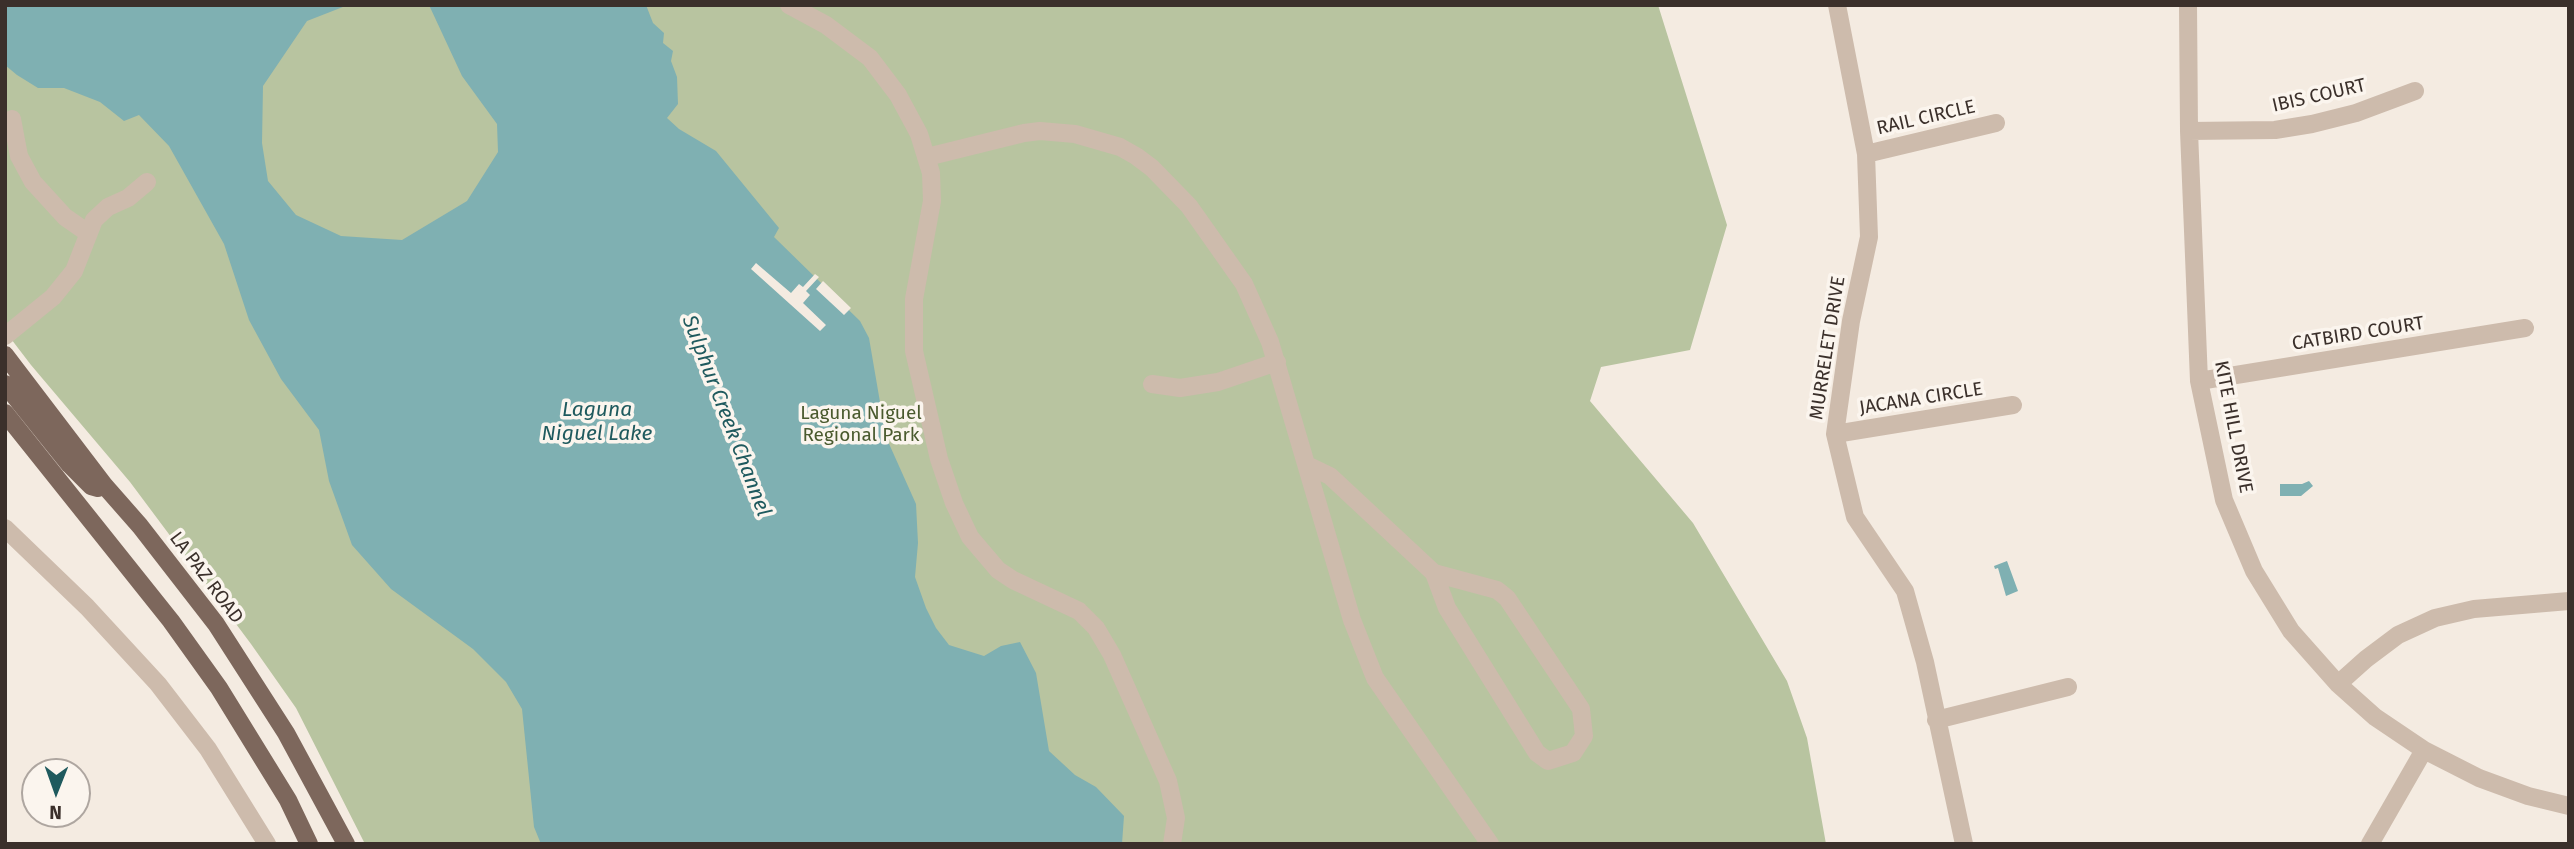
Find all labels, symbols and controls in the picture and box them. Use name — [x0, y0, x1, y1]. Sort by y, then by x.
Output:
street label: IBIS COURT — [2270, 74, 2368, 118]
street label: RAIL CIRCLE — [1875, 96, 1977, 140]
street label: MURRELET DRIVE — [1805, 275, 1851, 421]
water label: Sulphur Creek Channel — [676, 312, 776, 520]
street label: CATBIRD COURT — [2290, 312, 2426, 356]
street label: KITE HILL DRIVE — [2209, 359, 2257, 495]
street label: JACANA CIRCLE — [1858, 378, 1984, 420]
water label: Laguna Niguel Lake — [542, 397, 652, 447]
park label: Laguna Niguel Regional Park — [800, 403, 922, 447]
street label: LA PAZ ROAD — [164, 528, 248, 628]
north arrow — [21, 758, 91, 828]
text: N — [49, 801, 62, 824]

